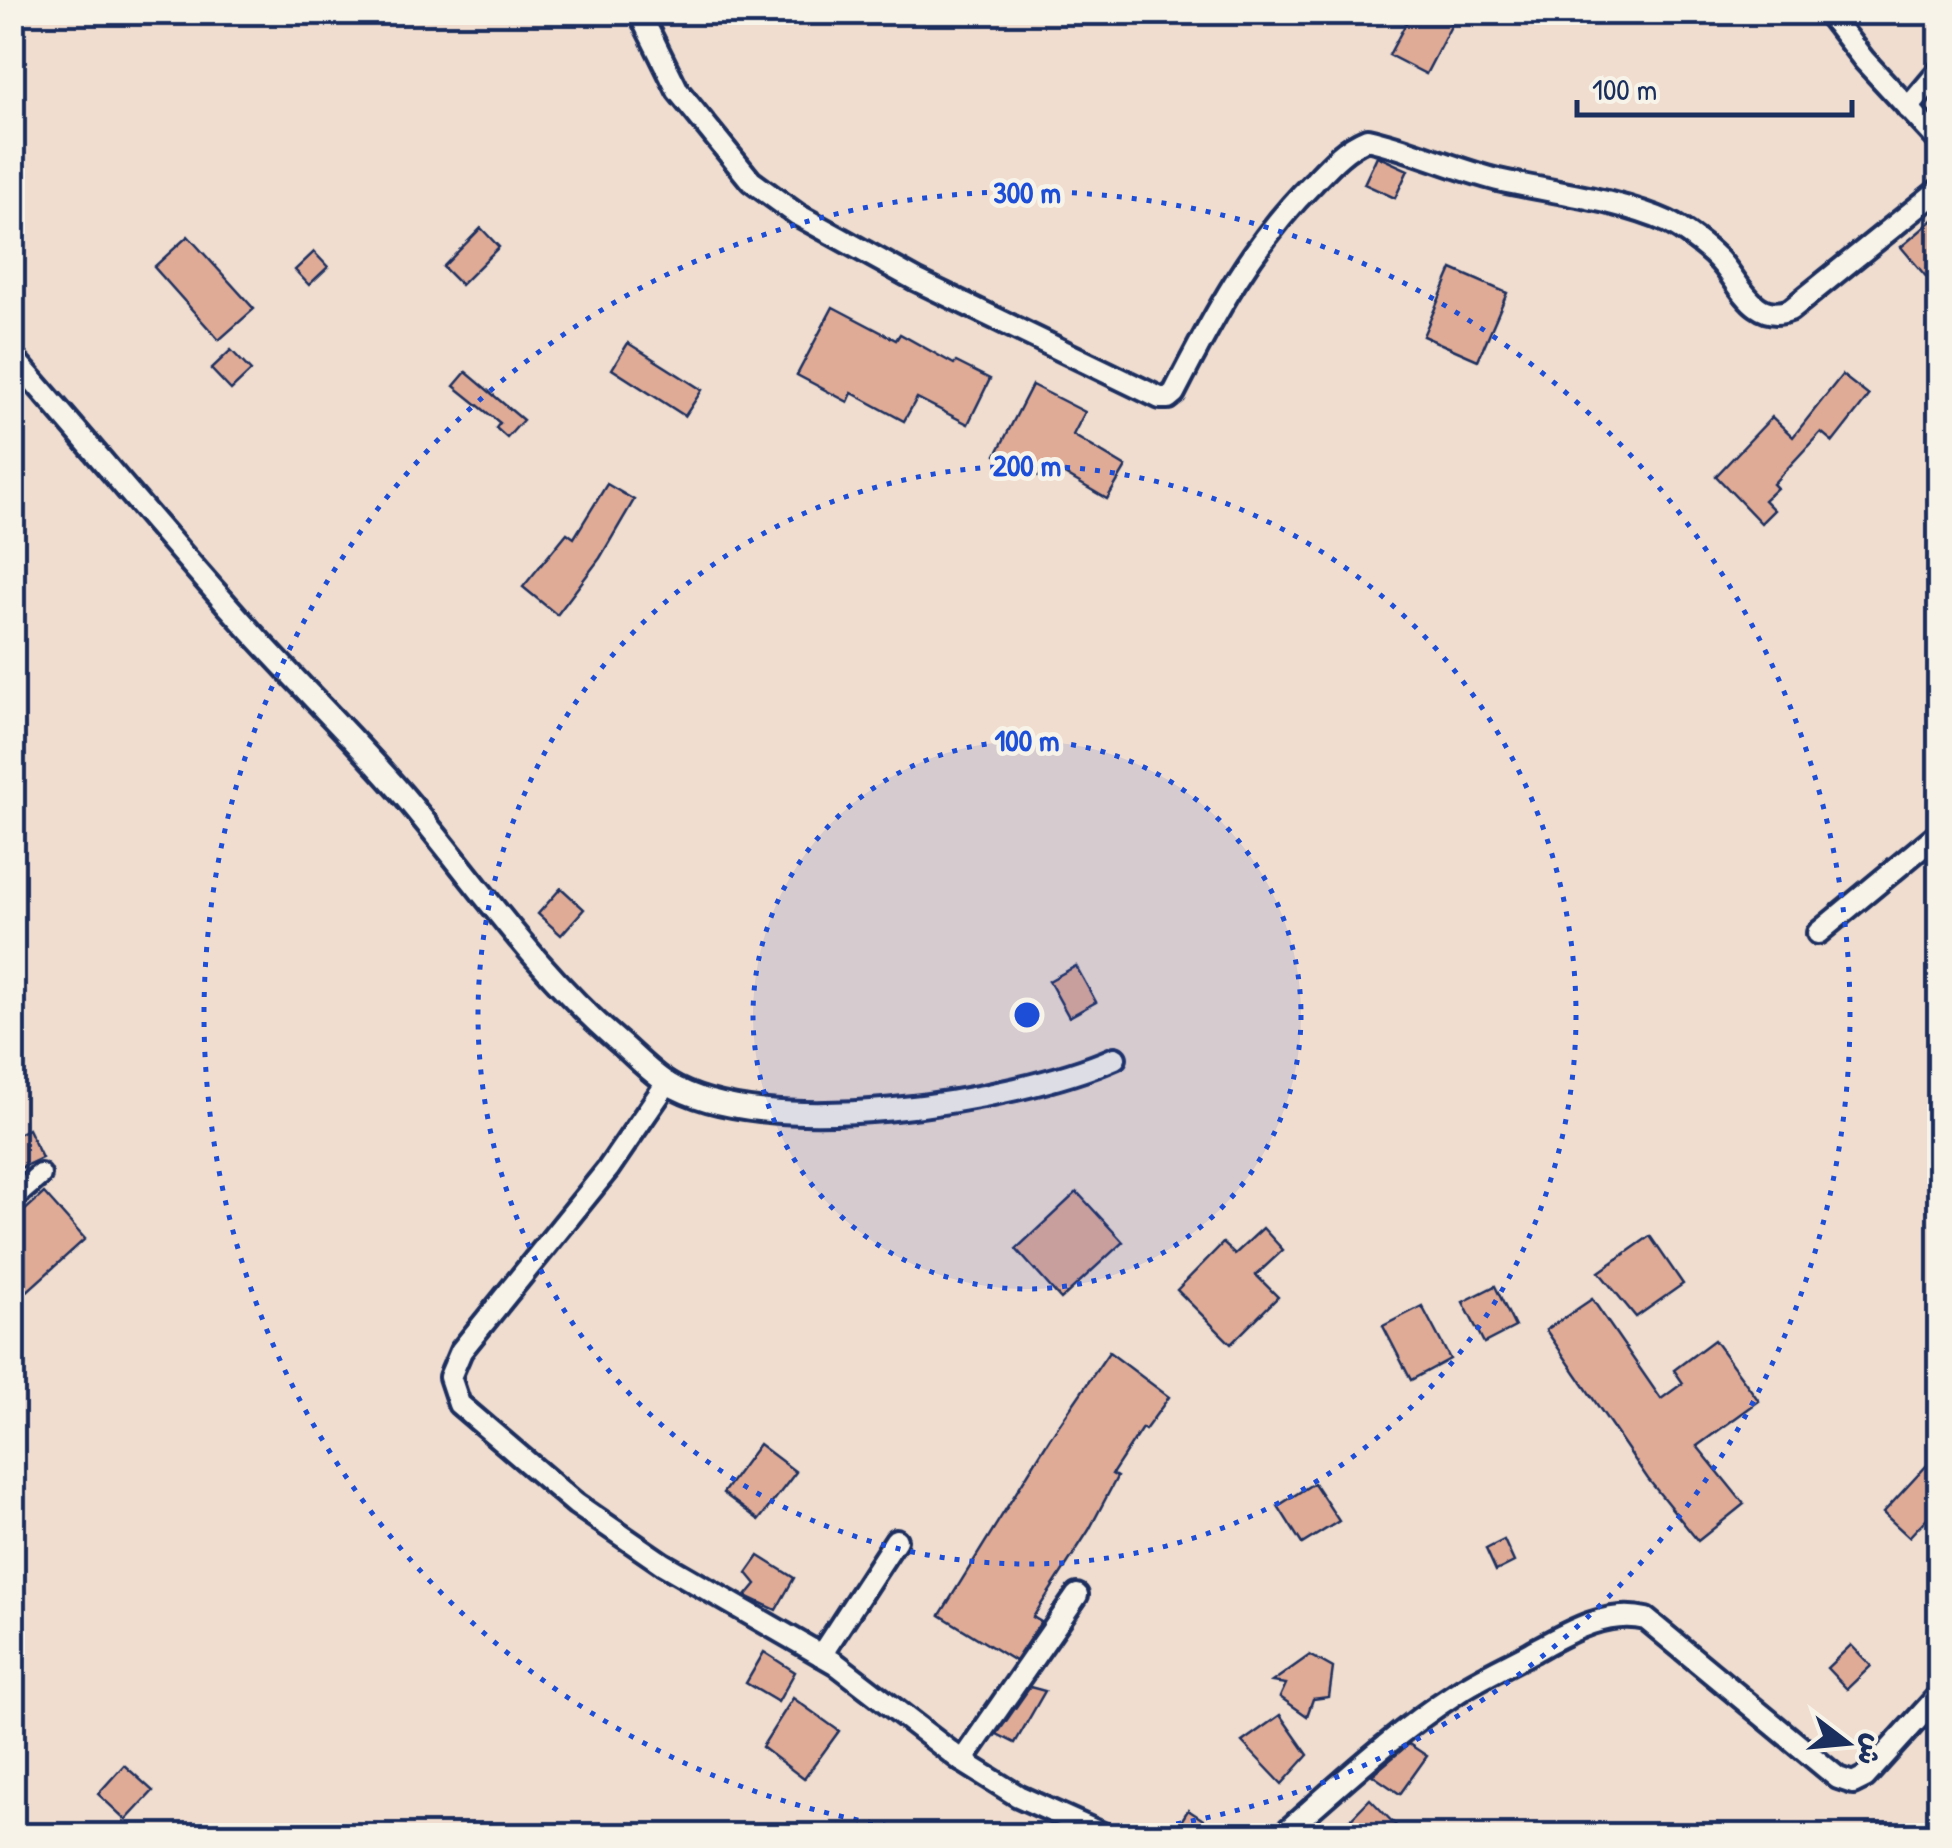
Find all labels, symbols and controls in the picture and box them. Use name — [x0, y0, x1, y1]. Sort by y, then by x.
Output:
scale bar — [1577, 55, 1852, 117]
text: 100 m — [1592, 69, 1657, 109]
text: 300 m — [993, 172, 1061, 212]
text: 200 m — [993, 445, 1061, 485]
text: 100 m — [994, 720, 1060, 760]
centre of rings — [1009, 997, 1045, 1033]
north arrow — [1797, 1693, 1897, 1793]
text: ش — [1849, 1730, 1894, 1770]

